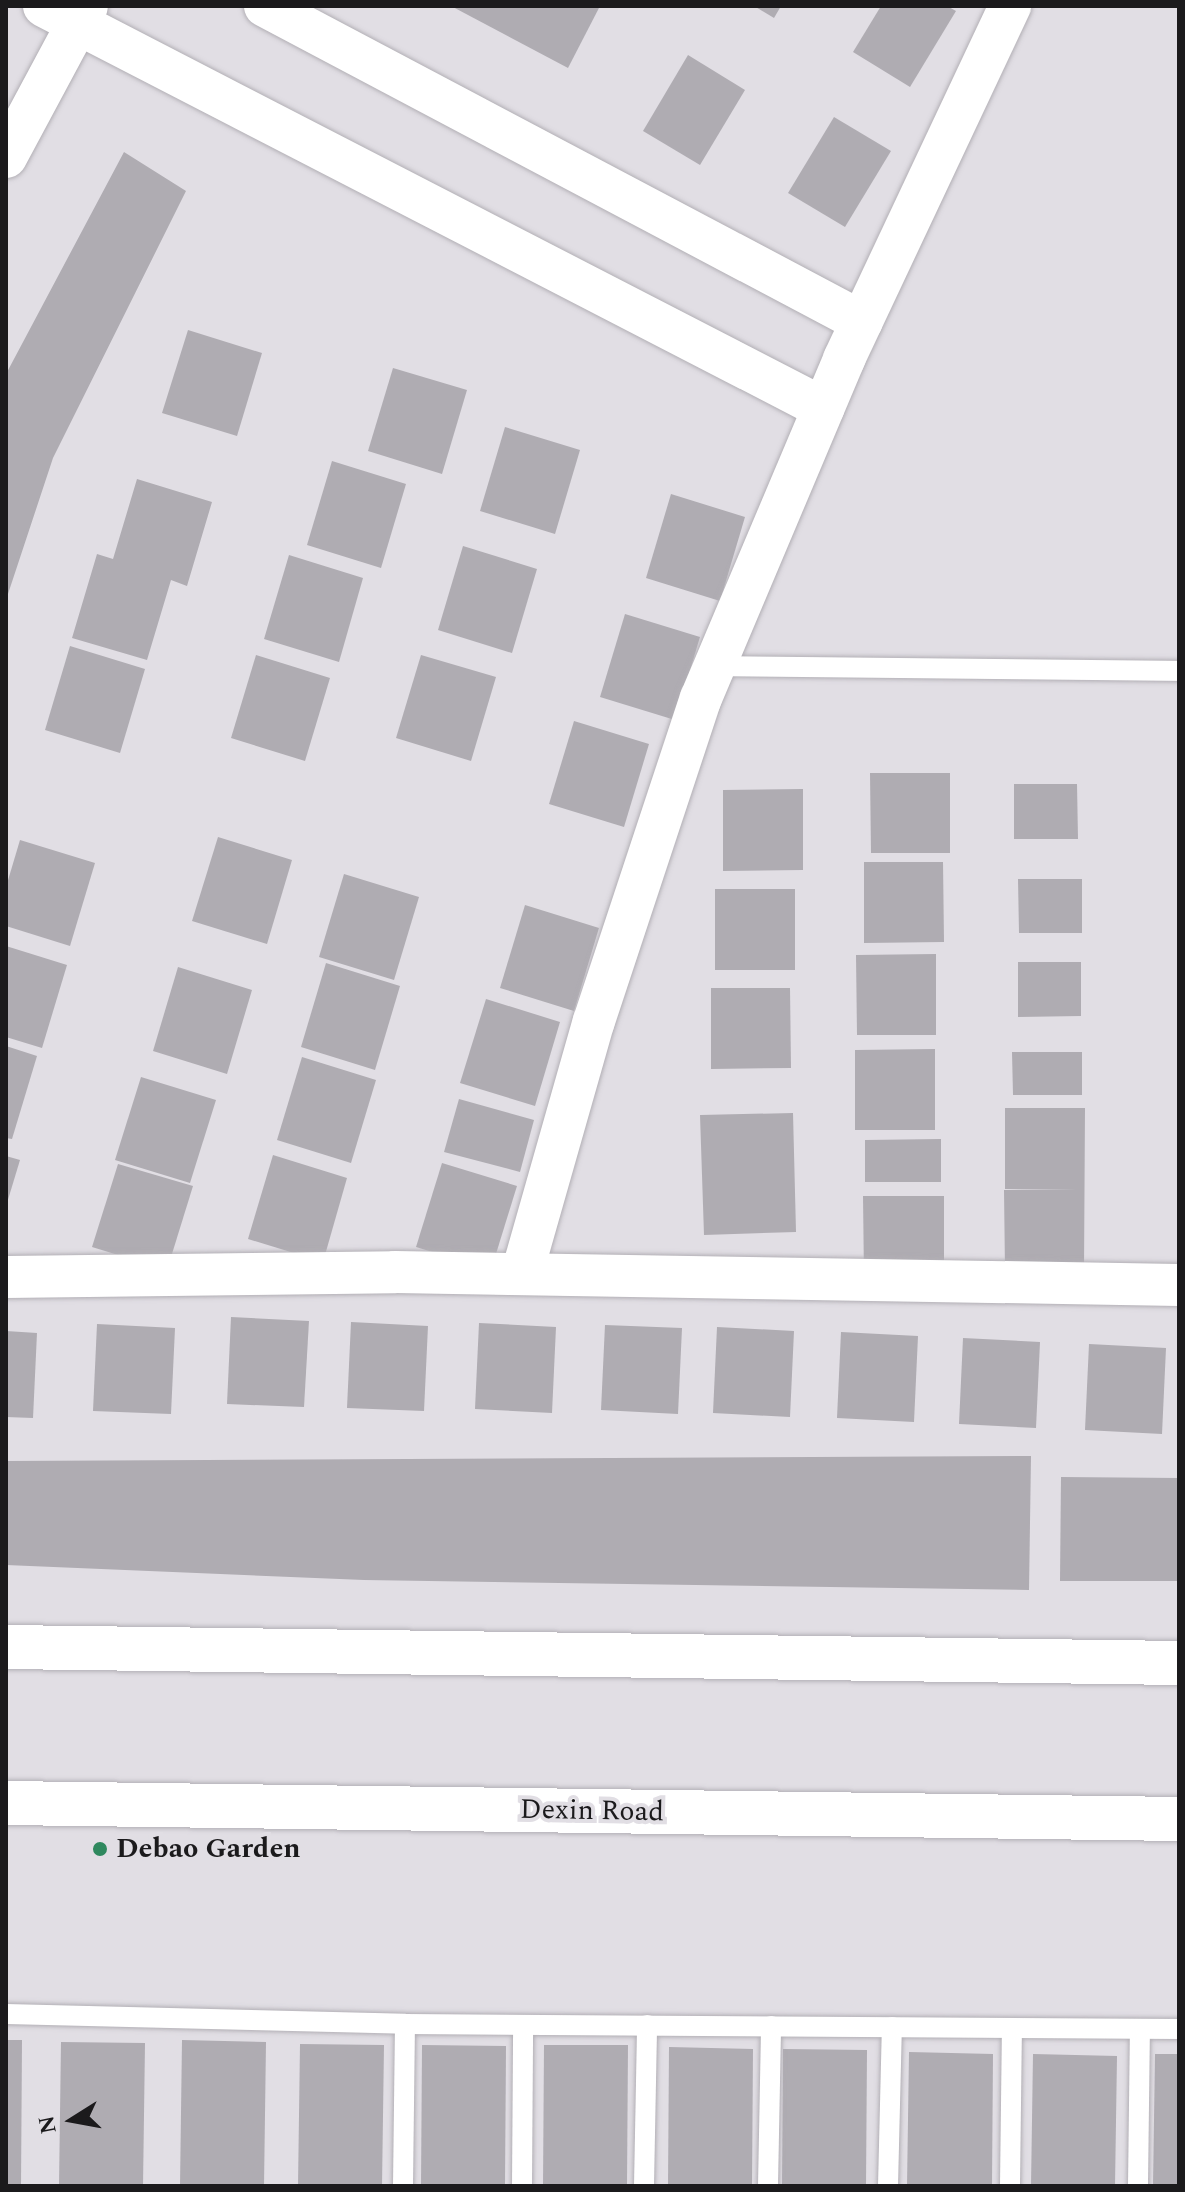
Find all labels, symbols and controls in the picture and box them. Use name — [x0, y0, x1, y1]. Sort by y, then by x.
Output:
street label: Dexin Road — [520, 1793, 664, 1829]
place label: Debao Garden — [116, 1832, 301, 1866]
marker: Debao Garden — [91, 1840, 109, 1858]
north arrow — [32, 2080, 112, 2160]
text: N — [30, 2113, 66, 2137]

